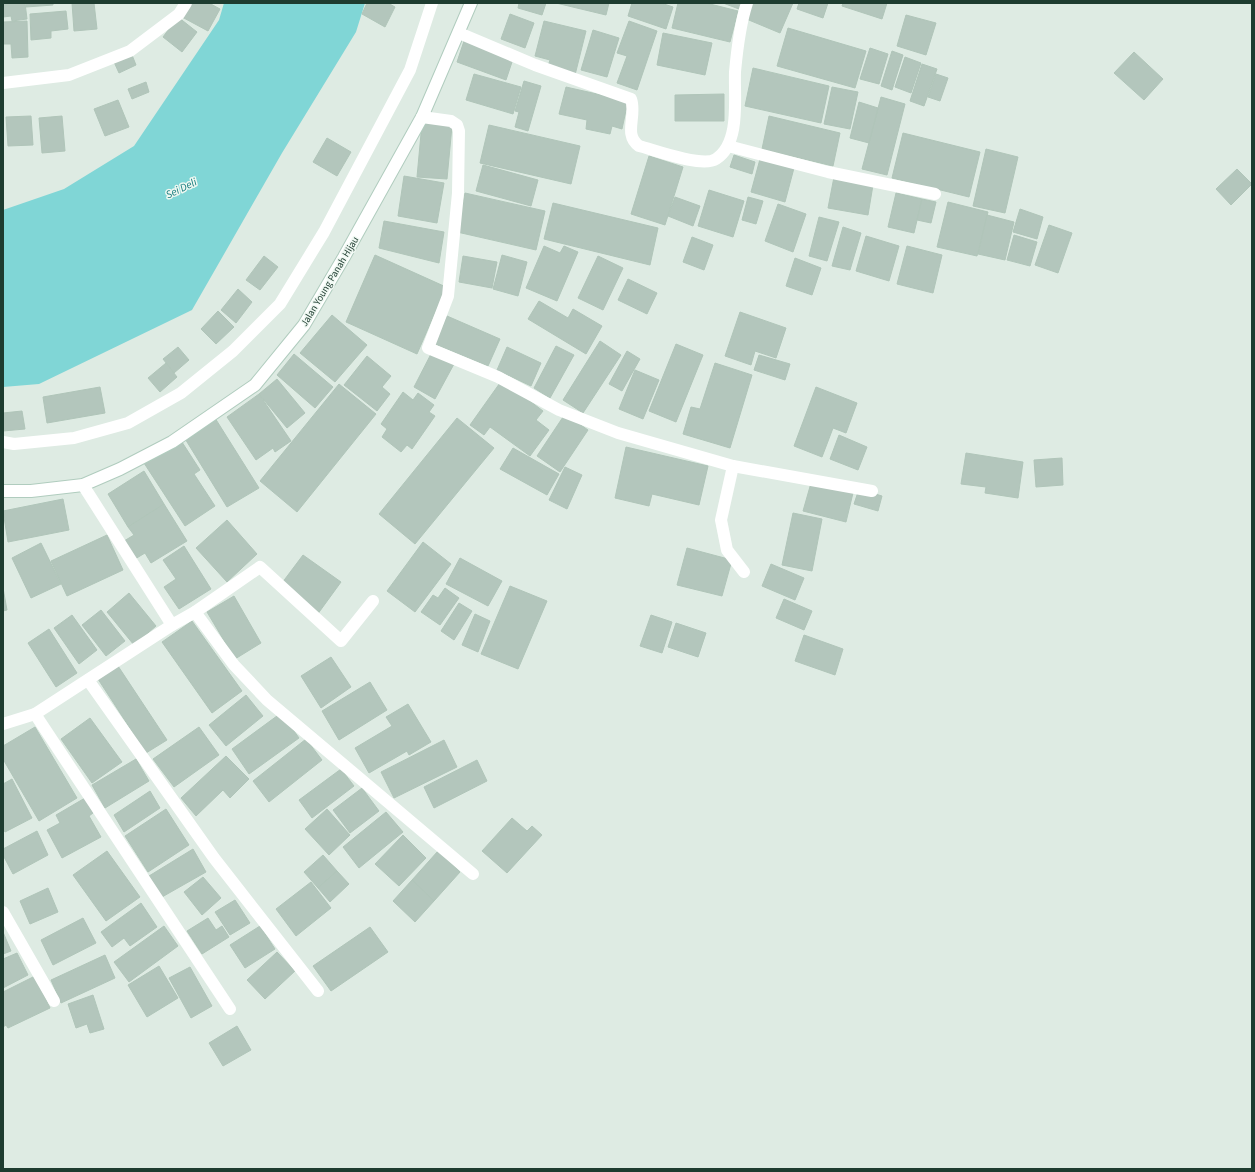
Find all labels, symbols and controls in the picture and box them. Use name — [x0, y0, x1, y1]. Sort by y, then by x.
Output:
water label: Sei Deli — [163, 174, 200, 202]
street label: Jalan Young Panah Hijau — [297, 234, 362, 329]

